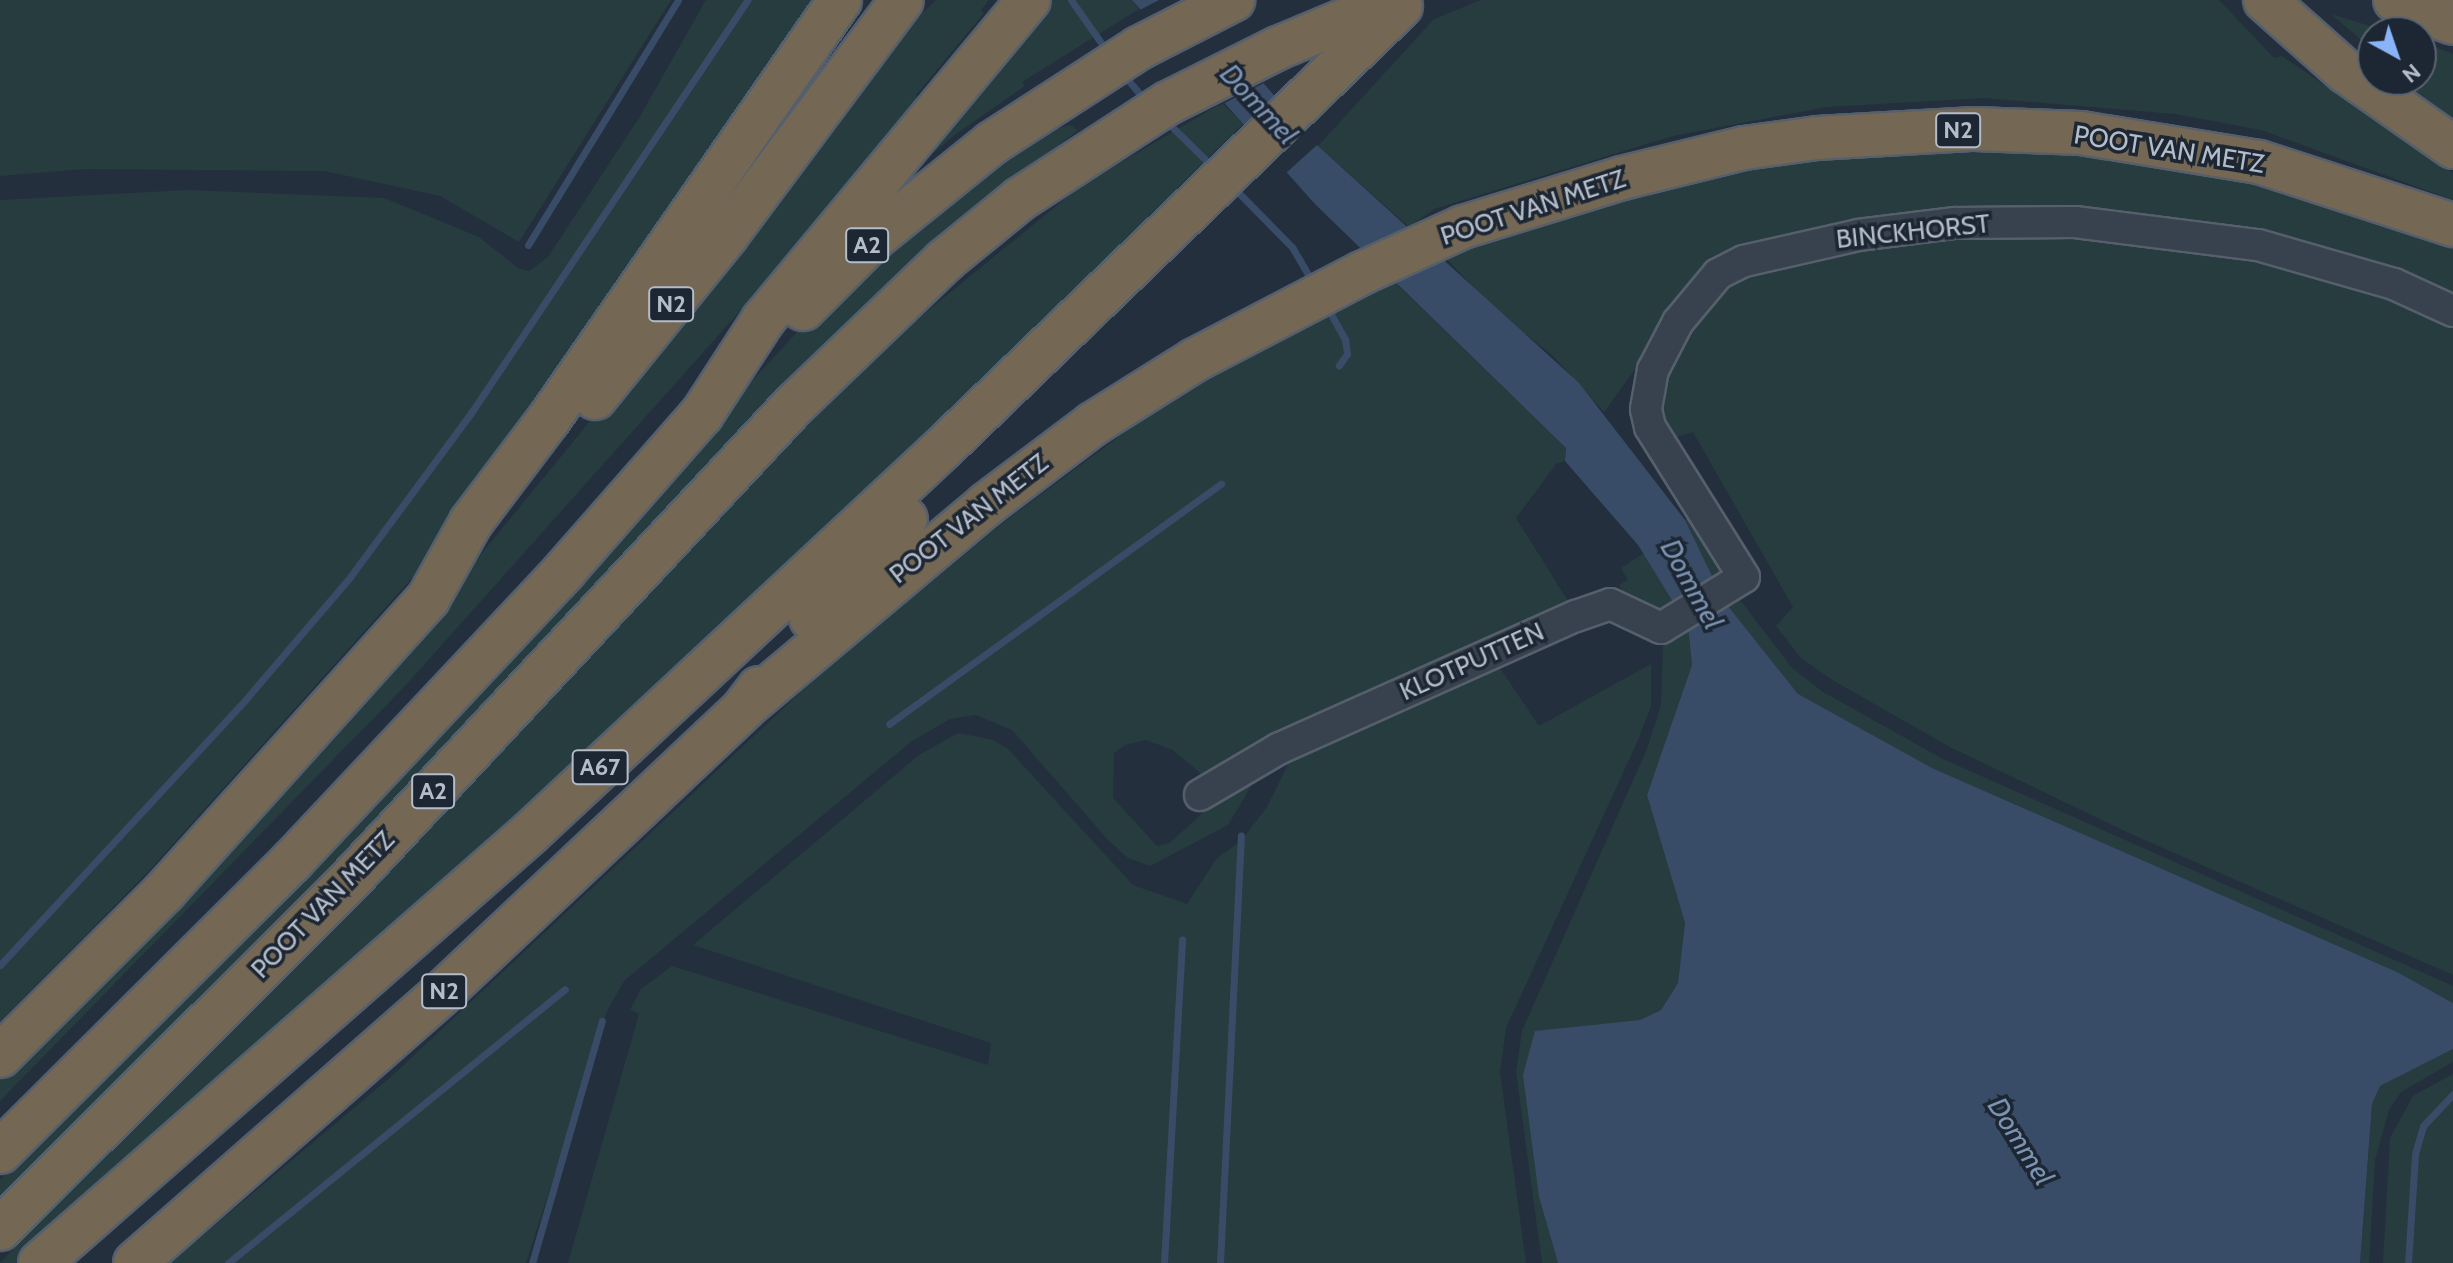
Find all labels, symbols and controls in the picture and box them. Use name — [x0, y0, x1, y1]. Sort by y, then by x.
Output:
north arrow — [2357, 16, 2437, 96]
water label: Dommel — [1213, 57, 1305, 151]
text: N — [2397, 58, 2426, 89]
road number: N2 — [1934, 110, 1982, 150]
street label: POOT VAN METZ — [2072, 120, 2266, 180]
street label: POOT VAN METZ — [1437, 163, 1629, 253]
street label: BINCKHORST — [1835, 208, 1991, 256]
road number: A2 — [845, 225, 889, 265]
road number: N2 — [647, 284, 695, 324]
street label: POOT VAN METZ — [884, 448, 1054, 590]
water label: Dommel — [1654, 533, 1730, 635]
street label: KLOTPUTTEN — [1395, 616, 1549, 708]
road number: A67 — [570, 747, 630, 787]
road number: A2 — [411, 771, 455, 811]
street label: POOT VAN METZ — [245, 825, 401, 985]
road number: N2 — [420, 971, 468, 1011]
water label: Dommel — [1981, 1091, 2061, 1191]

